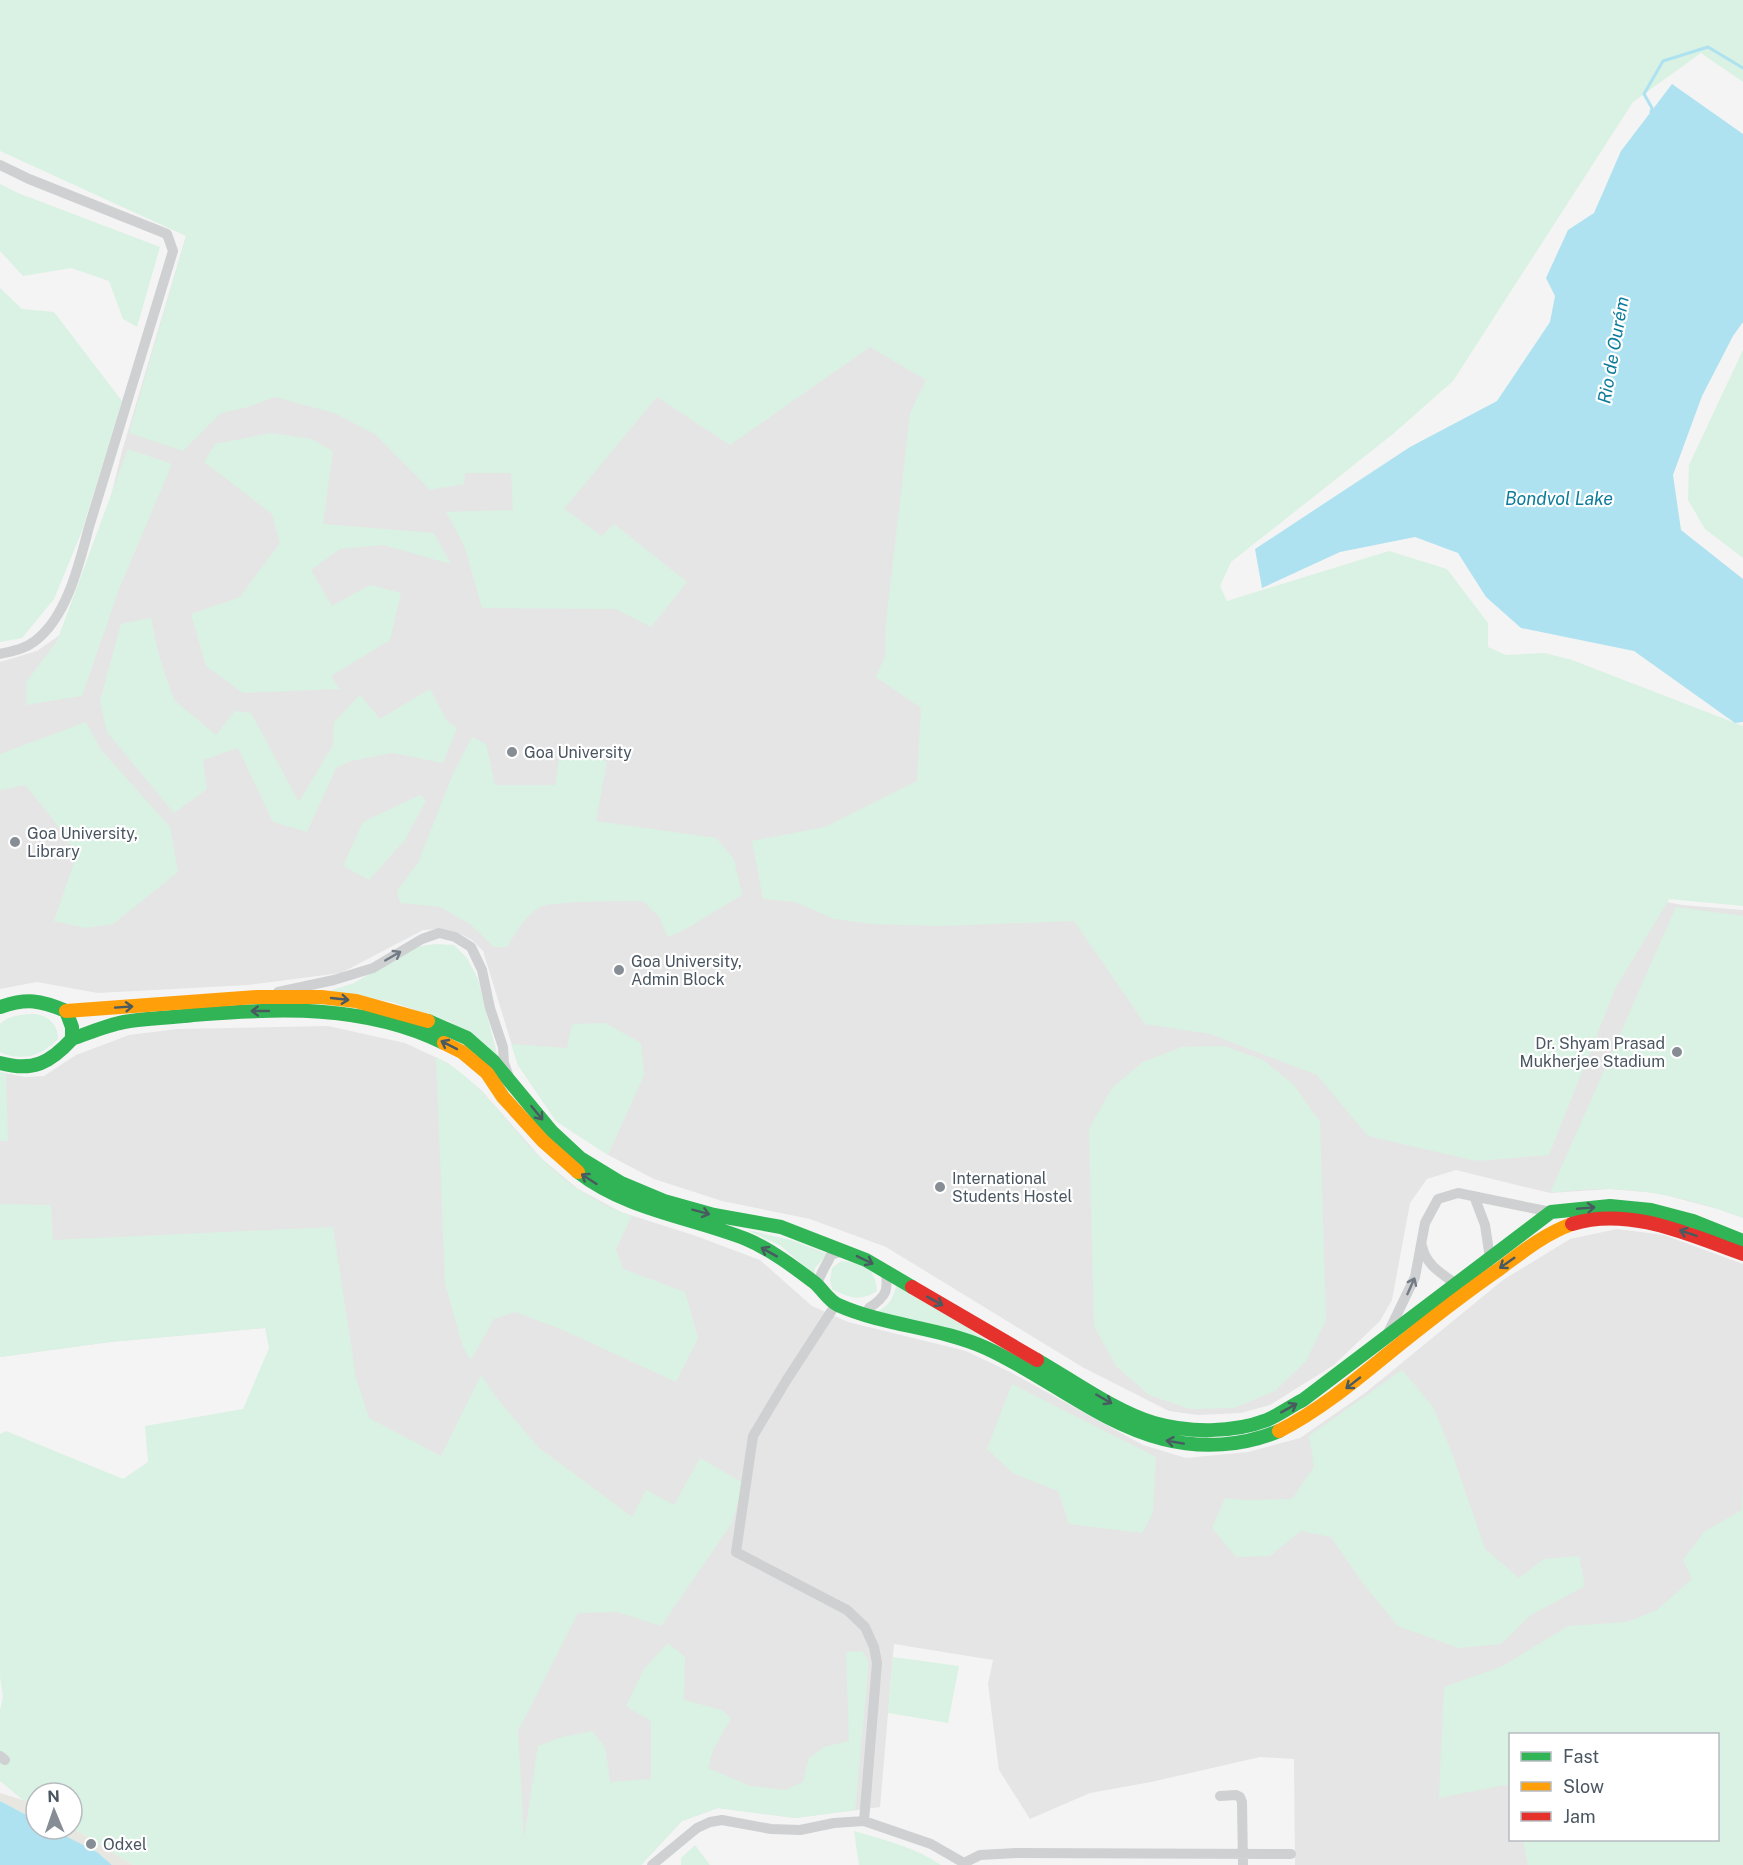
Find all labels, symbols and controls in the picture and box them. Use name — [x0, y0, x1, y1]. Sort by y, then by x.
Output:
water label: Rio de Ourém — [1593, 295, 1633, 405]
water label: Bondvol Lake — [1505, 488, 1613, 509]
place label: Goa University — [524, 743, 632, 762]
marker: Goa University — [505, 745, 519, 759]
place label: Goa University, Library — [27, 824, 138, 861]
marker: Goa University, Library — [8, 835, 22, 849]
one-way arrow — [384, 950, 401, 962]
place label: Goa University, Admin Block — [631, 952, 742, 989]
marker: Goa University, Admin Block — [612, 963, 626, 977]
one-way arrow — [329, 994, 349, 1005]
one-way arrow — [114, 1002, 134, 1013]
one-way arrow — [250, 1005, 270, 1017]
place label: Dr. Shyam Prasad Mukherjee Stadium — [1520, 1034, 1665, 1071]
one-way arrow — [441, 1039, 459, 1051]
marker: Dr. Shyam Prasad Mukherjee Stadium — [1670, 1045, 1684, 1059]
one-way arrow — [531, 1105, 544, 1121]
place label: International Students Hostel — [952, 1169, 1073, 1206]
one-way arrow — [581, 1173, 598, 1185]
marker: International Students Hostel — [933, 1180, 947, 1194]
one-way arrow — [1575, 1202, 1595, 1213]
one-way arrow — [691, 1206, 710, 1218]
one-way arrow — [1680, 1227, 1698, 1238]
one-way arrow — [761, 1246, 778, 1258]
one-way arrow — [856, 1254, 874, 1266]
one-way arrow — [1499, 1257, 1515, 1269]
one-way arrow — [1405, 1278, 1417, 1296]
one-way arrow — [926, 1295, 943, 1307]
one-way arrow — [1345, 1376, 1361, 1389]
one-way arrow — [1095, 1393, 1112, 1405]
one-way arrow — [1279, 1402, 1297, 1413]
one-way arrow — [1165, 1436, 1185, 1447]
legend — [1509, 1733, 1719, 1841]
text: Fast — [1563, 1746, 1599, 1767]
text: Slow — [1563, 1776, 1604, 1797]
north arrow — [24, 1781, 84, 1841]
text: N — [47, 1787, 60, 1806]
text: Jam — [1563, 1806, 1596, 1827]
place label: Odxel — [103, 1835, 147, 1854]
marker: Odxel — [84, 1837, 98, 1851]

